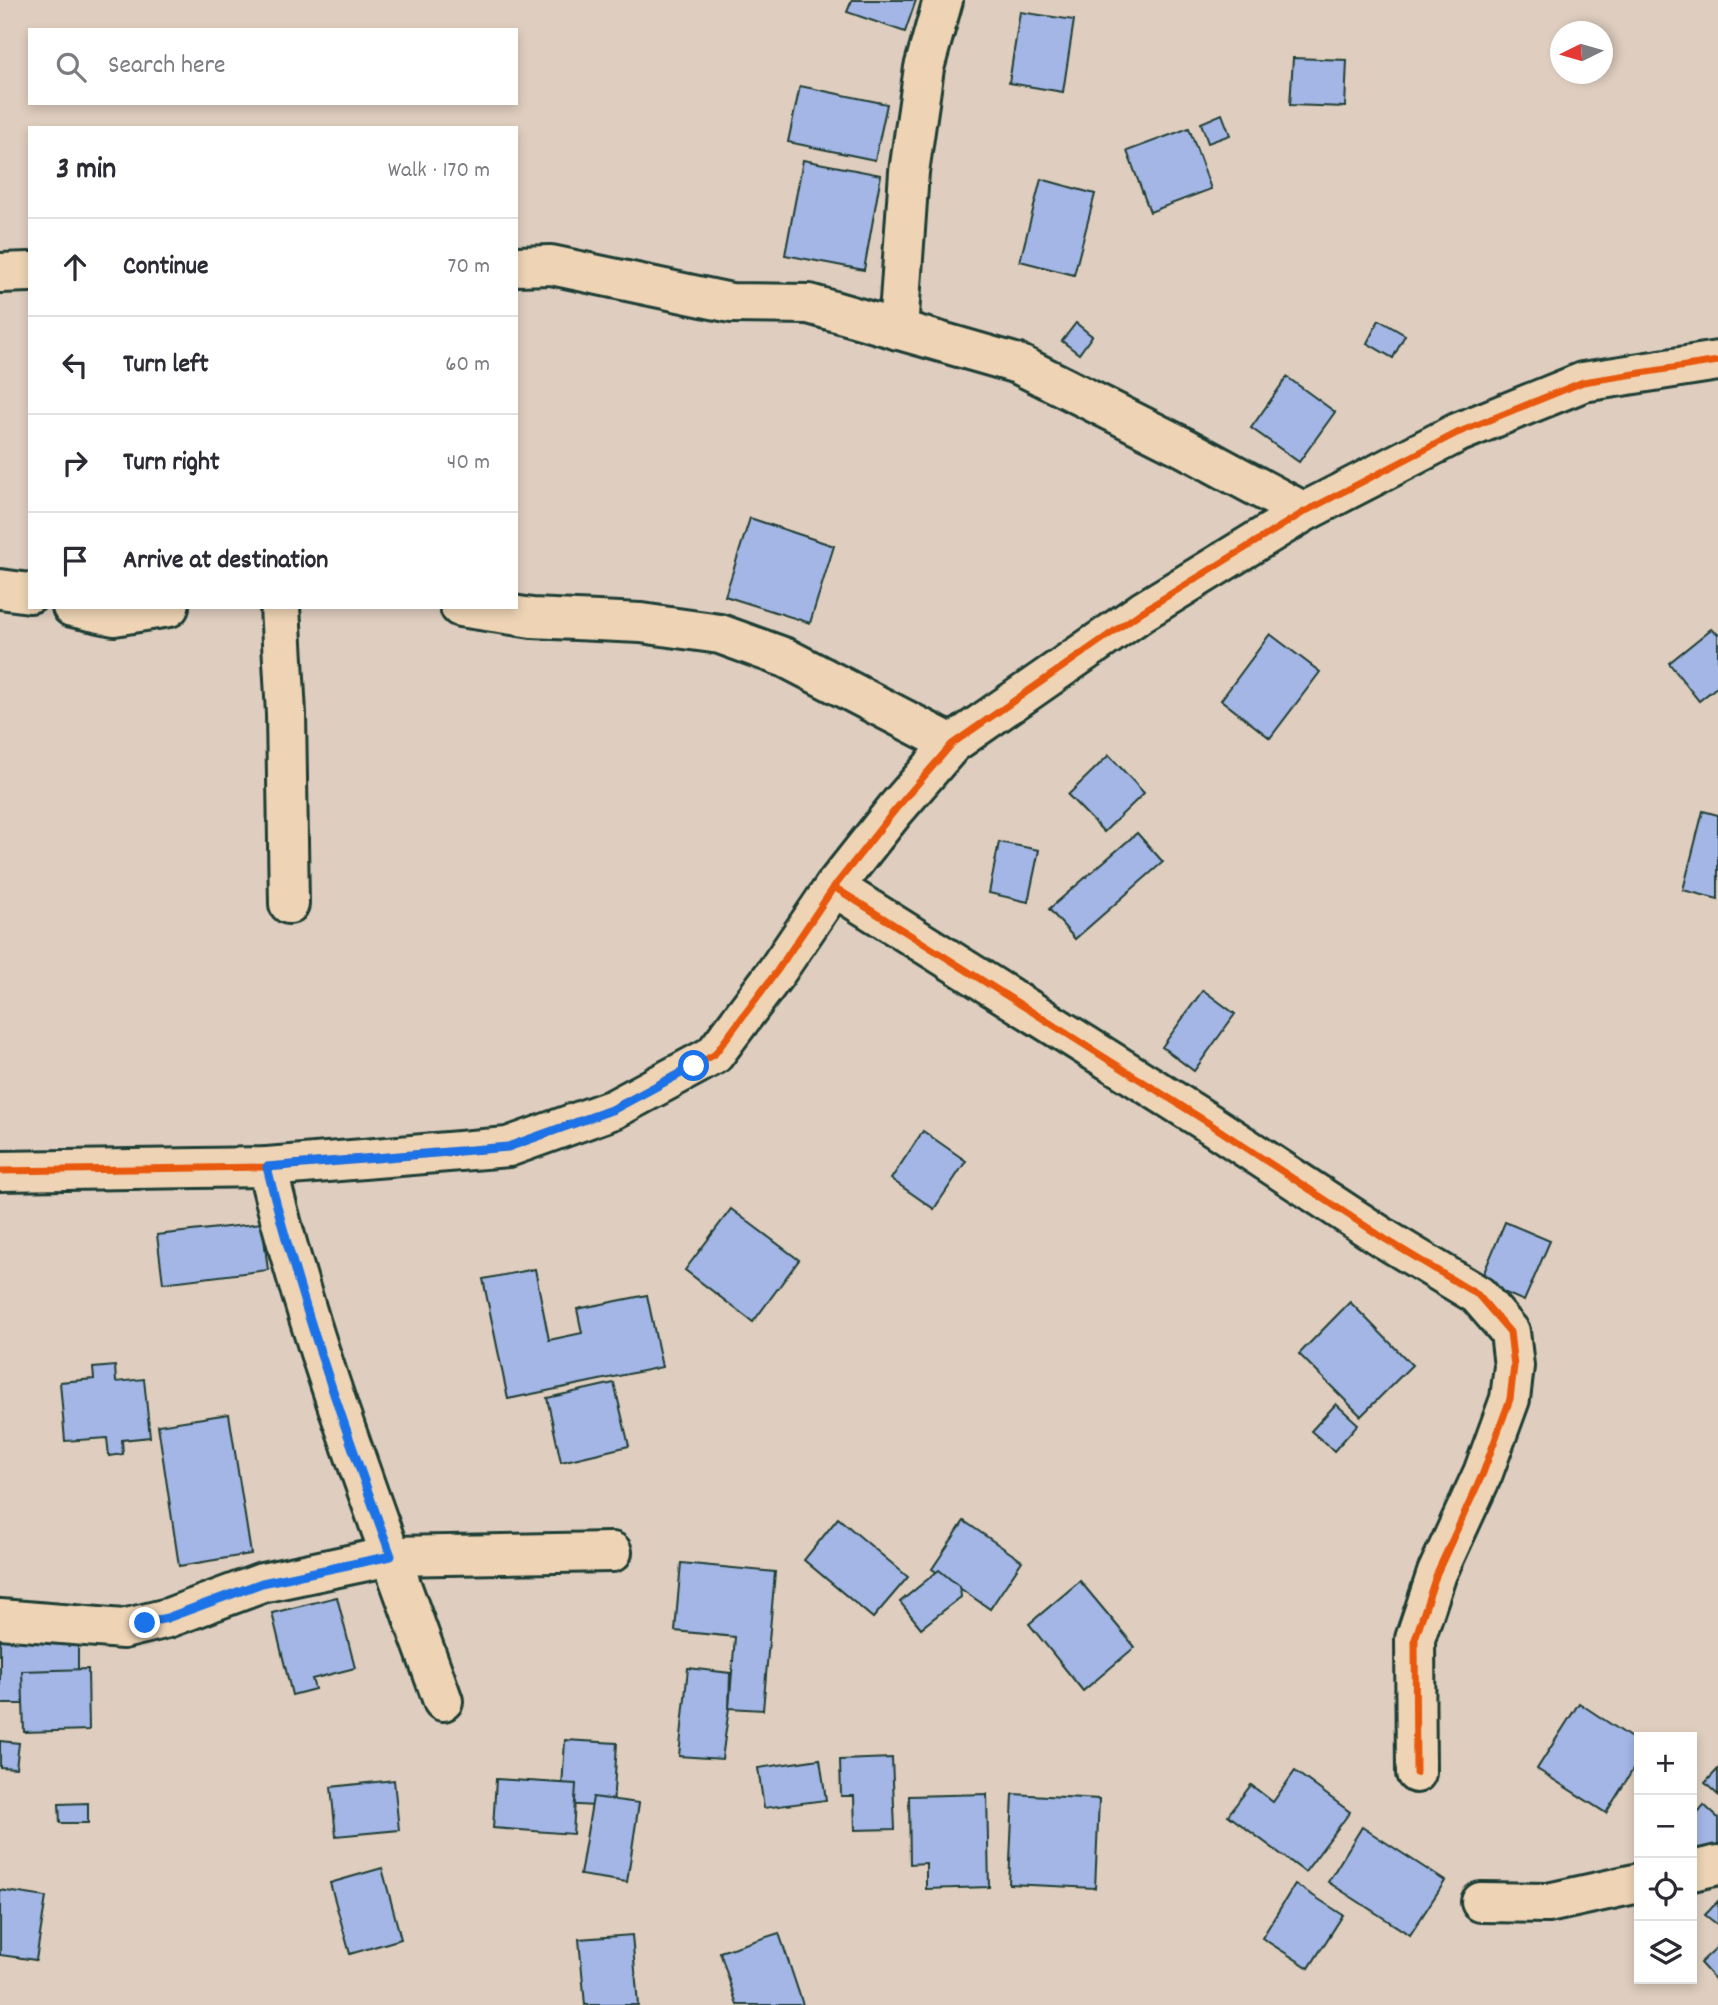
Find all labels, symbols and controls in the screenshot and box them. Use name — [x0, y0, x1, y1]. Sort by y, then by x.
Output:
north arrow — [1550, 21, 1613, 84]
search box — [28, 28, 518, 105]
icon: search — [52, 48, 90, 86]
text: Search here — [108, 48, 226, 85]
text: 3 min — [56, 150, 116, 193]
text: Walk · 170 m — [388, 155, 490, 188]
icon: ahead — [56, 248, 94, 286]
text: Continue — [123, 249, 208, 286]
text: 70 m — [448, 251, 490, 284]
icon: left — [56, 346, 94, 384]
text: Turn left — [123, 347, 209, 384]
text: 60 m — [445, 349, 490, 382]
icon: right — [56, 444, 94, 482]
text: Turn right — [123, 445, 220, 482]
text: 40 m — [447, 447, 490, 480]
icon: arrive — [56, 542, 94, 580]
text: Arrive at destination — [123, 543, 328, 580]
route start — [678, 1050, 709, 1081]
route end — [129, 1607, 160, 1638]
map controls — [1634, 1732, 1697, 1984]
button: + — [1634, 1732, 1697, 1795]
button: − — [1634, 1795, 1697, 1858]
button: locate — [1634, 1858, 1697, 1921]
button: layers — [1634, 1921, 1697, 1984]

